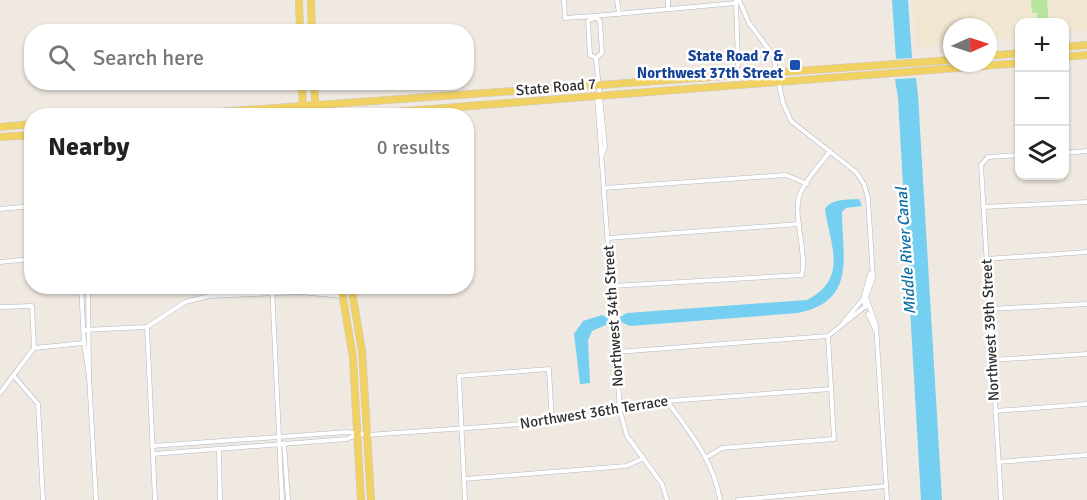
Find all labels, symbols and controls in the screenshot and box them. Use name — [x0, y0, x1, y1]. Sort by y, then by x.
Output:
north arrow — [943, 18, 997, 72]
map controls — [1015, 18, 1069, 180]
button: + — [1015, 18, 1069, 72]
search box — [24, 24, 474, 90]
icon: search — [45, 41, 78, 74]
text: Search here — [93, 44, 204, 71]
place label: State Road 7 & Northwest 37th Street — [637, 47, 783, 82]
marker: State Road 7 & Northwest 37th Street — [788, 58, 802, 72]
button: − — [1015, 72, 1069, 126]
street label: State Road 7 — [515, 75, 597, 99]
button: layers — [1015, 126, 1069, 180]
text: Nearby — [48, 131, 129, 163]
text: 0 results — [377, 135, 450, 160]
water label: Middle River Canal — [891, 185, 920, 315]
street label: Northwest 34th Street — [599, 244, 627, 388]
street label: Northwest 39th Street — [977, 258, 1003, 402]
street label: Northwest 36th Terrace — [519, 391, 669, 433]

